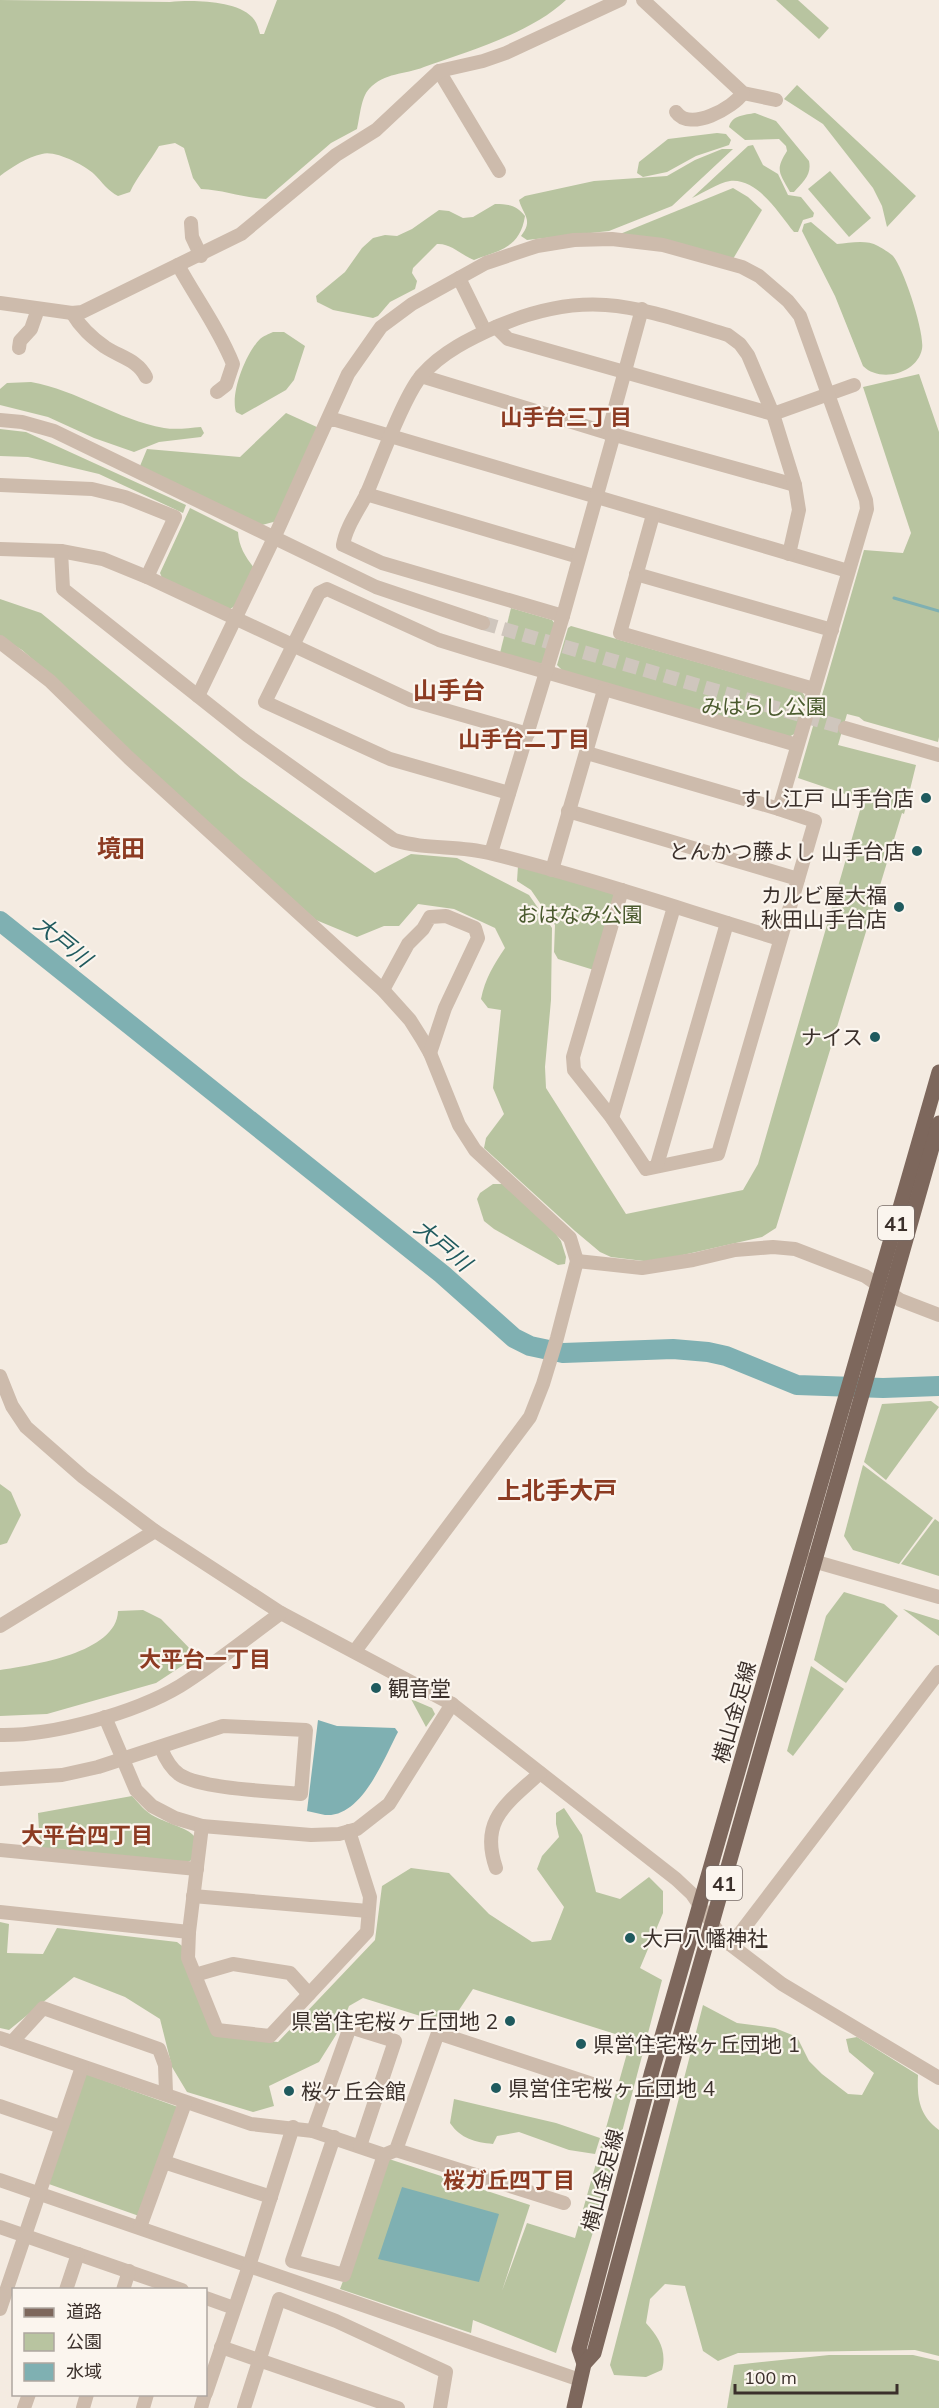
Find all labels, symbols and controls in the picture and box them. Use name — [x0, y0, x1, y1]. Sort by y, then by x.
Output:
district label: 山手台三丁目 — [500, 403, 632, 431]
district label: 山手台 — [413, 675, 485, 705]
park label: みはらし公園 — [701, 693, 827, 719]
district label: 山手台二丁目 — [458, 725, 590, 753]
place label: すし江戸 山手台店 — [741, 785, 914, 811]
marker: すし江戸 山手台店 — [919, 791, 933, 805]
district label: 境田 — [97, 833, 145, 863]
place label: とんかつ藤よし 山手台店 — [669, 838, 905, 864]
marker: とんかつ藤よし 山手台店 — [910, 844, 924, 858]
place label: カルビ屋大福 秋田山手台店 — [761, 882, 887, 932]
marker: カルビ屋大福 秋田山手台店 — [892, 900, 906, 914]
park label: おはなみ公園 — [517, 901, 643, 927]
water label: 大戸川 — [29, 909, 99, 974]
place label: ナイス — [801, 1024, 863, 1050]
marker: ナイス — [868, 1030, 882, 1044]
road number: 41 — [878, 1206, 914, 1240]
water label: 大戸川 — [409, 1213, 479, 1278]
district label: 上北手大戸 — [497, 1475, 617, 1505]
district label: 大平台一丁目 — [139, 1645, 271, 1673]
street label: 横山金足線 — [707, 1658, 761, 1766]
place label: 観音堂 — [388, 1675, 451, 1701]
marker: 観音堂 — [369, 1681, 383, 1695]
district label: 大平台四丁目 — [21, 1821, 153, 1849]
road number: 41 — [706, 1866, 742, 1900]
place label: 大戸八幡神社 — [642, 1925, 768, 1951]
marker: 大戸八幡神社 — [623, 1931, 637, 1945]
place label: 県営住宅桜ヶ丘団地 2 — [291, 2008, 498, 2034]
marker: 県営住宅桜ヶ丘団地 2 — [503, 2014, 517, 2028]
place label: 県営住宅桜ヶ丘団地 1 — [593, 2031, 800, 2057]
marker: 県営住宅桜ヶ丘団地 1 — [574, 2037, 588, 2051]
place label: 県営住宅桜ヶ丘団地 4 — [508, 2075, 715, 2101]
place label: 桜ヶ丘会館 — [301, 2078, 406, 2104]
marker: 県営住宅桜ヶ丘団地 4 — [489, 2081, 503, 2095]
marker: 桜ヶ丘会館 — [282, 2084, 296, 2098]
street label: 横山金足線 — [576, 2126, 628, 2234]
district label: 桜ガ丘四丁目 — [443, 2166, 575, 2194]
legend — [12, 2288, 207, 2396]
text: 道路 — [66, 2300, 102, 2323]
text: 公園 — [66, 2330, 102, 2353]
scale bar — [735, 2357, 897, 2395]
text: 水域 — [66, 2360, 102, 2383]
text: 100 m — [744, 2366, 797, 2389]

